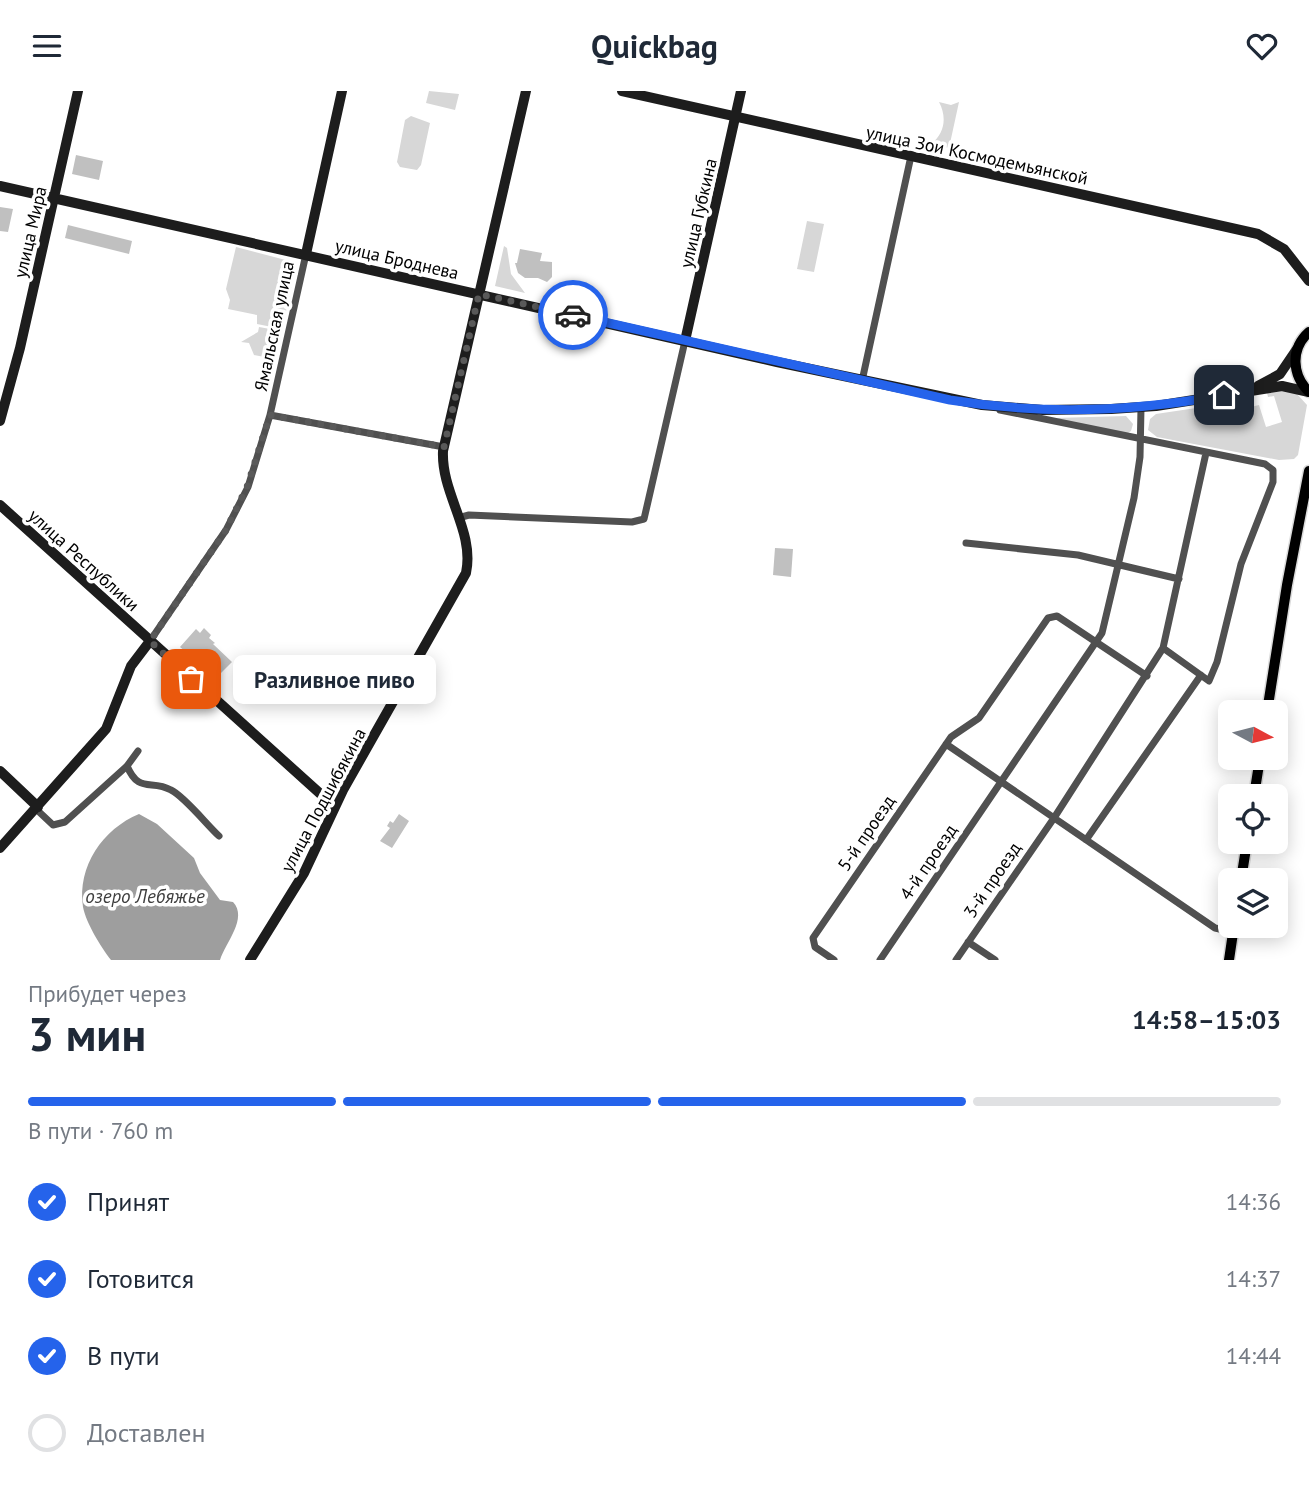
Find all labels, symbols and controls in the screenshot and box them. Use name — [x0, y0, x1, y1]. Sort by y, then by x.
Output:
text: Quickbag — [591, 25, 718, 67]
icon: menu — [28, 27, 66, 65]
icon: heart — [1243, 27, 1281, 65]
street label: улица Зои Космодемьянской — [864, 120, 1090, 190]
street label: улица Губкина — [674, 156, 722, 270]
street label: улица Мира — [8, 184, 52, 280]
street label: улица Броднева — [333, 234, 461, 284]
street label: Ямальская улица — [249, 259, 299, 393]
courier — [538, 280, 608, 350]
icon: car — [554, 296, 592, 334]
pin — [1194, 365, 1254, 425]
icon: home — [1205, 376, 1243, 414]
street label: улица Республики — [24, 504, 144, 616]
pin — [161, 649, 221, 709]
callout: Разливное пиво — [233, 655, 436, 703]
icon: bag — [172, 660, 210, 698]
text: Разливное пиво — [254, 665, 415, 694]
north arrow — [1218, 700, 1288, 770]
map controls — [1218, 700, 1288, 938]
street label: улица Подшибякина — [275, 724, 371, 876]
button: locate — [1218, 784, 1288, 854]
street label: 5-й проезд — [832, 790, 900, 875]
street label: 4-й проезд — [894, 819, 962, 904]
street label: 3-й проезд — [958, 837, 1026, 922]
button: layers — [1218, 868, 1288, 938]
water label: озеро Лебяжье — [85, 884, 205, 908]
text: Прибудет через — [28, 979, 187, 1008]
text: 14:58–15:03 — [1132, 1003, 1281, 1036]
text: 3 мин — [28, 1004, 146, 1064]
text: В пути · 760 m — [28, 1116, 173, 1145]
icon: check — [28, 1183, 66, 1221]
text: Принят — [87, 1185, 169, 1218]
text: 14:36 — [1226, 1187, 1281, 1216]
icon: check — [28, 1260, 66, 1298]
text: Готовится — [87, 1262, 194, 1295]
text: 14:37 — [1226, 1264, 1281, 1293]
icon: check — [28, 1337, 66, 1375]
text: В пути — [87, 1339, 160, 1372]
text: 14:44 — [1226, 1341, 1281, 1370]
text: Доставлен — [87, 1416, 206, 1449]

